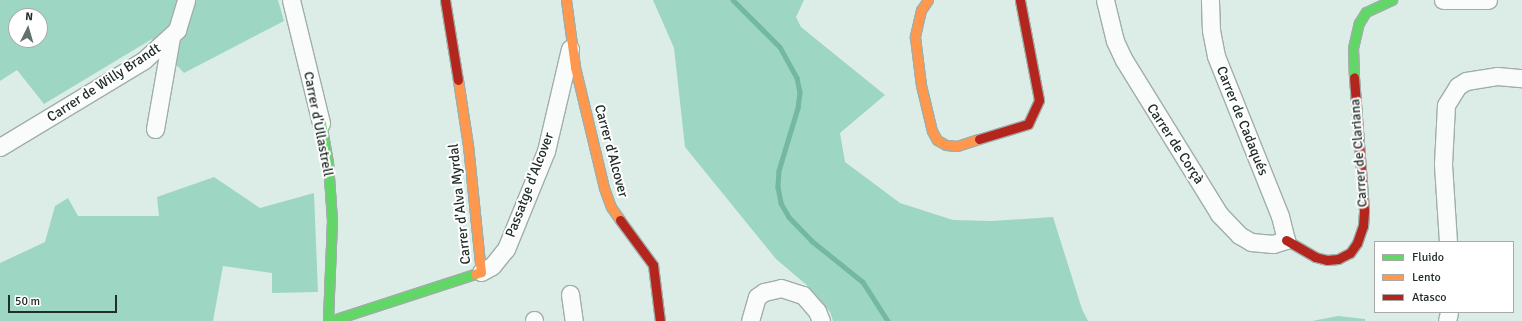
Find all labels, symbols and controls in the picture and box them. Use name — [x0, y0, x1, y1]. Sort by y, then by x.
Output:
north arrow — [8, 8, 48, 48]
text: N — [25, 10, 33, 23]
street label: Carrer de Willy Brandt — [44, 40, 164, 126]
street label: Carrer de Cadaqués — [1212, 64, 1272, 178]
street label: Carrer d'Ullastrell — [300, 70, 336, 178]
street label: Carrer de Clariana — [1347, 98, 1371, 208]
street label: Carrer de Corçà — [1143, 101, 1207, 187]
street label: Carrer d'Alcover — [591, 103, 631, 199]
street label: Passatge d'Alcover — [502, 130, 558, 240]
street label: Carrer d'Alva Myrdal — [445, 143, 475, 265]
legend — [1374, 241, 1514, 313]
text: Fluido — [1412, 250, 1444, 265]
text: Lento — [1412, 270, 1441, 285]
scale bar — [10, 287, 119, 313]
text: Atasco — [1412, 290, 1447, 305]
text: 50 m — [15, 294, 40, 309]

